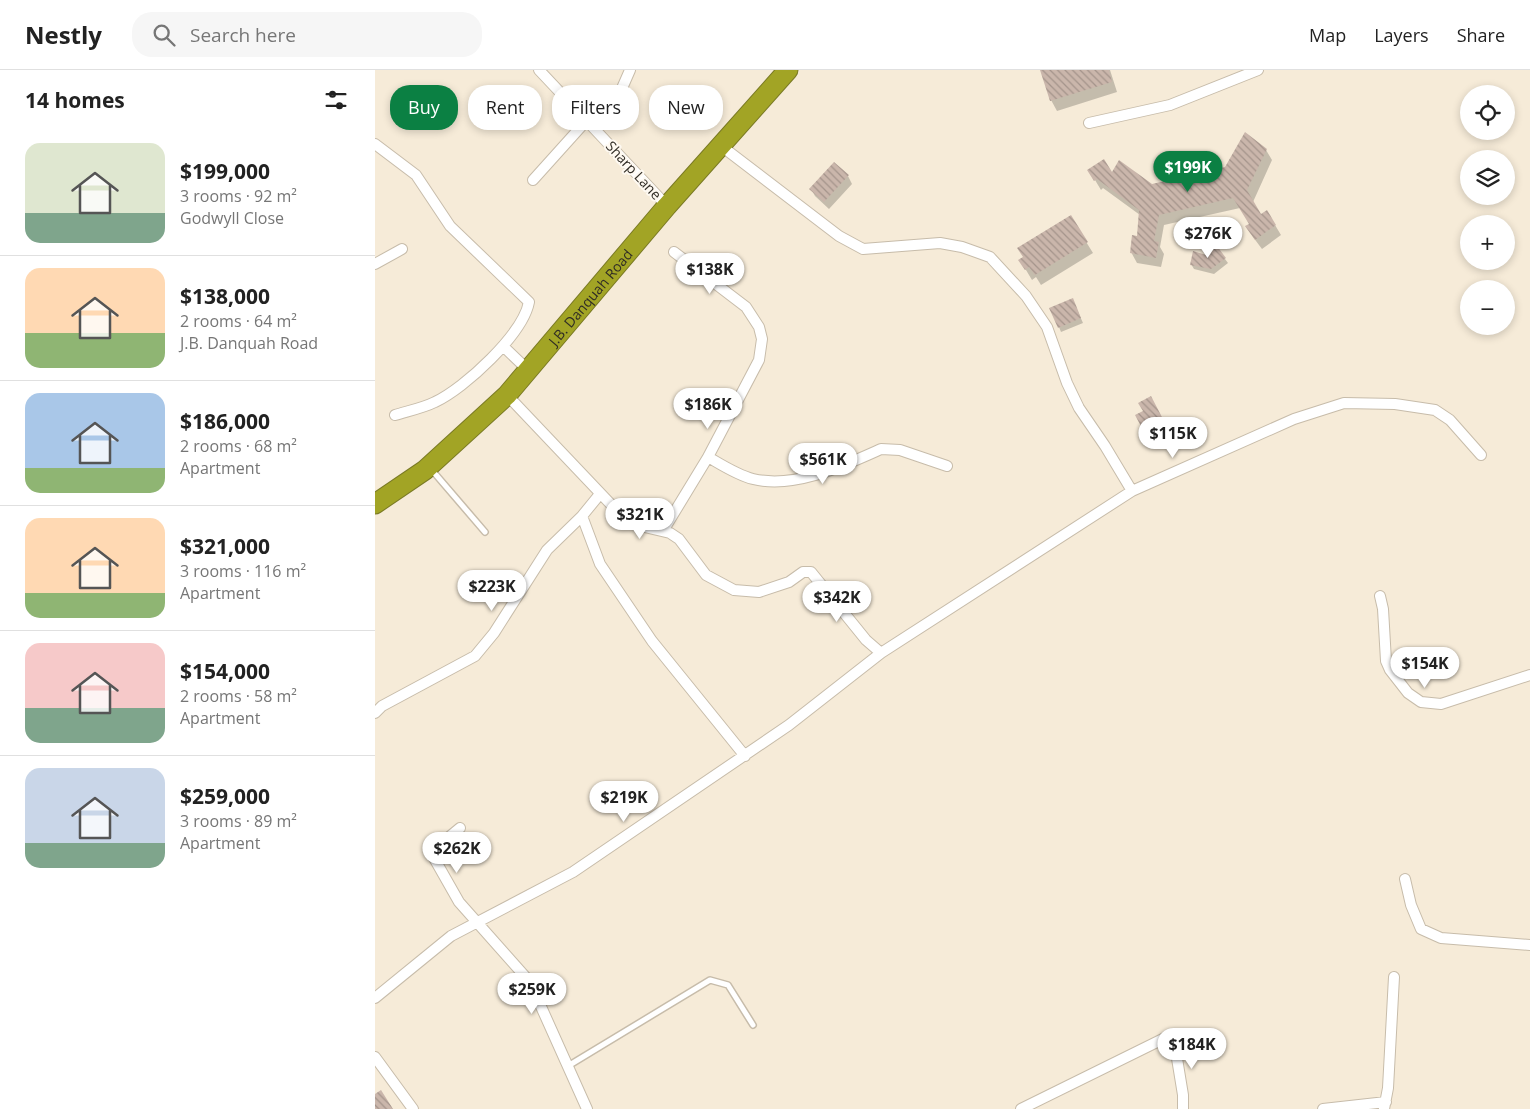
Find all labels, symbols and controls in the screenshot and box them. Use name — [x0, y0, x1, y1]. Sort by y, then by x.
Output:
search box — [132, 12, 482, 57]
text: Nestly — [25, 18, 102, 51]
icon: search — [150, 21, 178, 49]
text: Search here — [190, 22, 296, 48]
text: Map — [1309, 23, 1346, 47]
text: Layers — [1374, 23, 1429, 47]
text: Share — [1457, 23, 1505, 47]
chip: Buy — [390, 85, 458, 130]
chip: Rent — [468, 85, 542, 130]
chip: Filters — [552, 85, 639, 130]
chip: New — [649, 85, 723, 130]
map controls — [1460, 85, 1515, 335]
button: locate — [1460, 85, 1515, 140]
text: 14 homes — [25, 86, 125, 114]
icon: filters — [322, 86, 350, 114]
street label: Sharp Lane — [602, 137, 666, 203]
pin: $199K — [1153, 150, 1223, 193]
button: layers — [1460, 150, 1515, 205]
text: $199K — [1164, 156, 1212, 178]
text: $199,000 — [180, 157, 270, 185]
icon: home — [65, 163, 125, 223]
text: 3 rooms · 92 m² — [180, 185, 297, 207]
text: Godwyll Close — [180, 207, 284, 229]
button: + — [1460, 215, 1515, 270]
pin: $276K — [1173, 216, 1243, 259]
text: $276K — [1184, 222, 1232, 244]
street label: J.B. Danquah Road — [542, 245, 636, 351]
pin: $138K — [675, 252, 745, 295]
text: $138K — [686, 258, 734, 280]
button: − — [1460, 280, 1515, 335]
text: $138,000 — [180, 282, 270, 310]
icon: home — [65, 288, 125, 348]
text: 2 rooms · 64 m² — [180, 310, 297, 332]
text: J.B. Danquah Road — [180, 332, 318, 354]
pin: $186K — [673, 388, 743, 430]
text: $186K — [684, 393, 732, 415]
text: $186,000 — [180, 407, 270, 435]
icon: home — [65, 413, 125, 473]
pin: $115K — [1138, 416, 1208, 459]
text: $115K — [1149, 422, 1197, 444]
text: 2 rooms · 68 m² — [180, 435, 297, 457]
pin: $561K — [788, 442, 858, 485]
text: $561K — [799, 448, 847, 470]
text: Apartment — [180, 457, 260, 479]
pin: $321K — [605, 498, 675, 540]
text: $321K — [616, 503, 664, 525]
text: $321,000 — [180, 532, 270, 560]
icon: home — [65, 538, 125, 598]
text: 3 rooms · 116 m² — [180, 560, 306, 582]
pin: $223K — [457, 570, 527, 612]
text: $223K — [468, 575, 516, 597]
pin: $342K — [802, 580, 872, 623]
text: Apartment — [180, 582, 260, 604]
text: $342K — [813, 586, 861, 608]
pin: $154K — [1390, 646, 1460, 689]
text: $154K — [1401, 652, 1449, 674]
text: $154,000 — [180, 657, 270, 685]
icon: home — [65, 663, 125, 723]
text: 2 rooms · 58 m² — [180, 685, 297, 707]
text: Apartment — [180, 707, 260, 729]
pin: $219K — [589, 780, 659, 823]
text: $259,000 — [180, 782, 270, 810]
text: $219K — [600, 786, 648, 808]
icon: home — [65, 788, 125, 848]
text: 3 rooms · 89 m² — [180, 810, 297, 832]
text: Apartment — [180, 832, 260, 854]
pin: $262K — [422, 832, 492, 874]
text: $262K — [433, 837, 481, 859]
pin: $259K — [497, 972, 567, 1015]
text: $259K — [508, 978, 556, 1000]
pin: $184K — [1157, 1028, 1227, 1070]
text: $184K — [1168, 1033, 1216, 1055]

